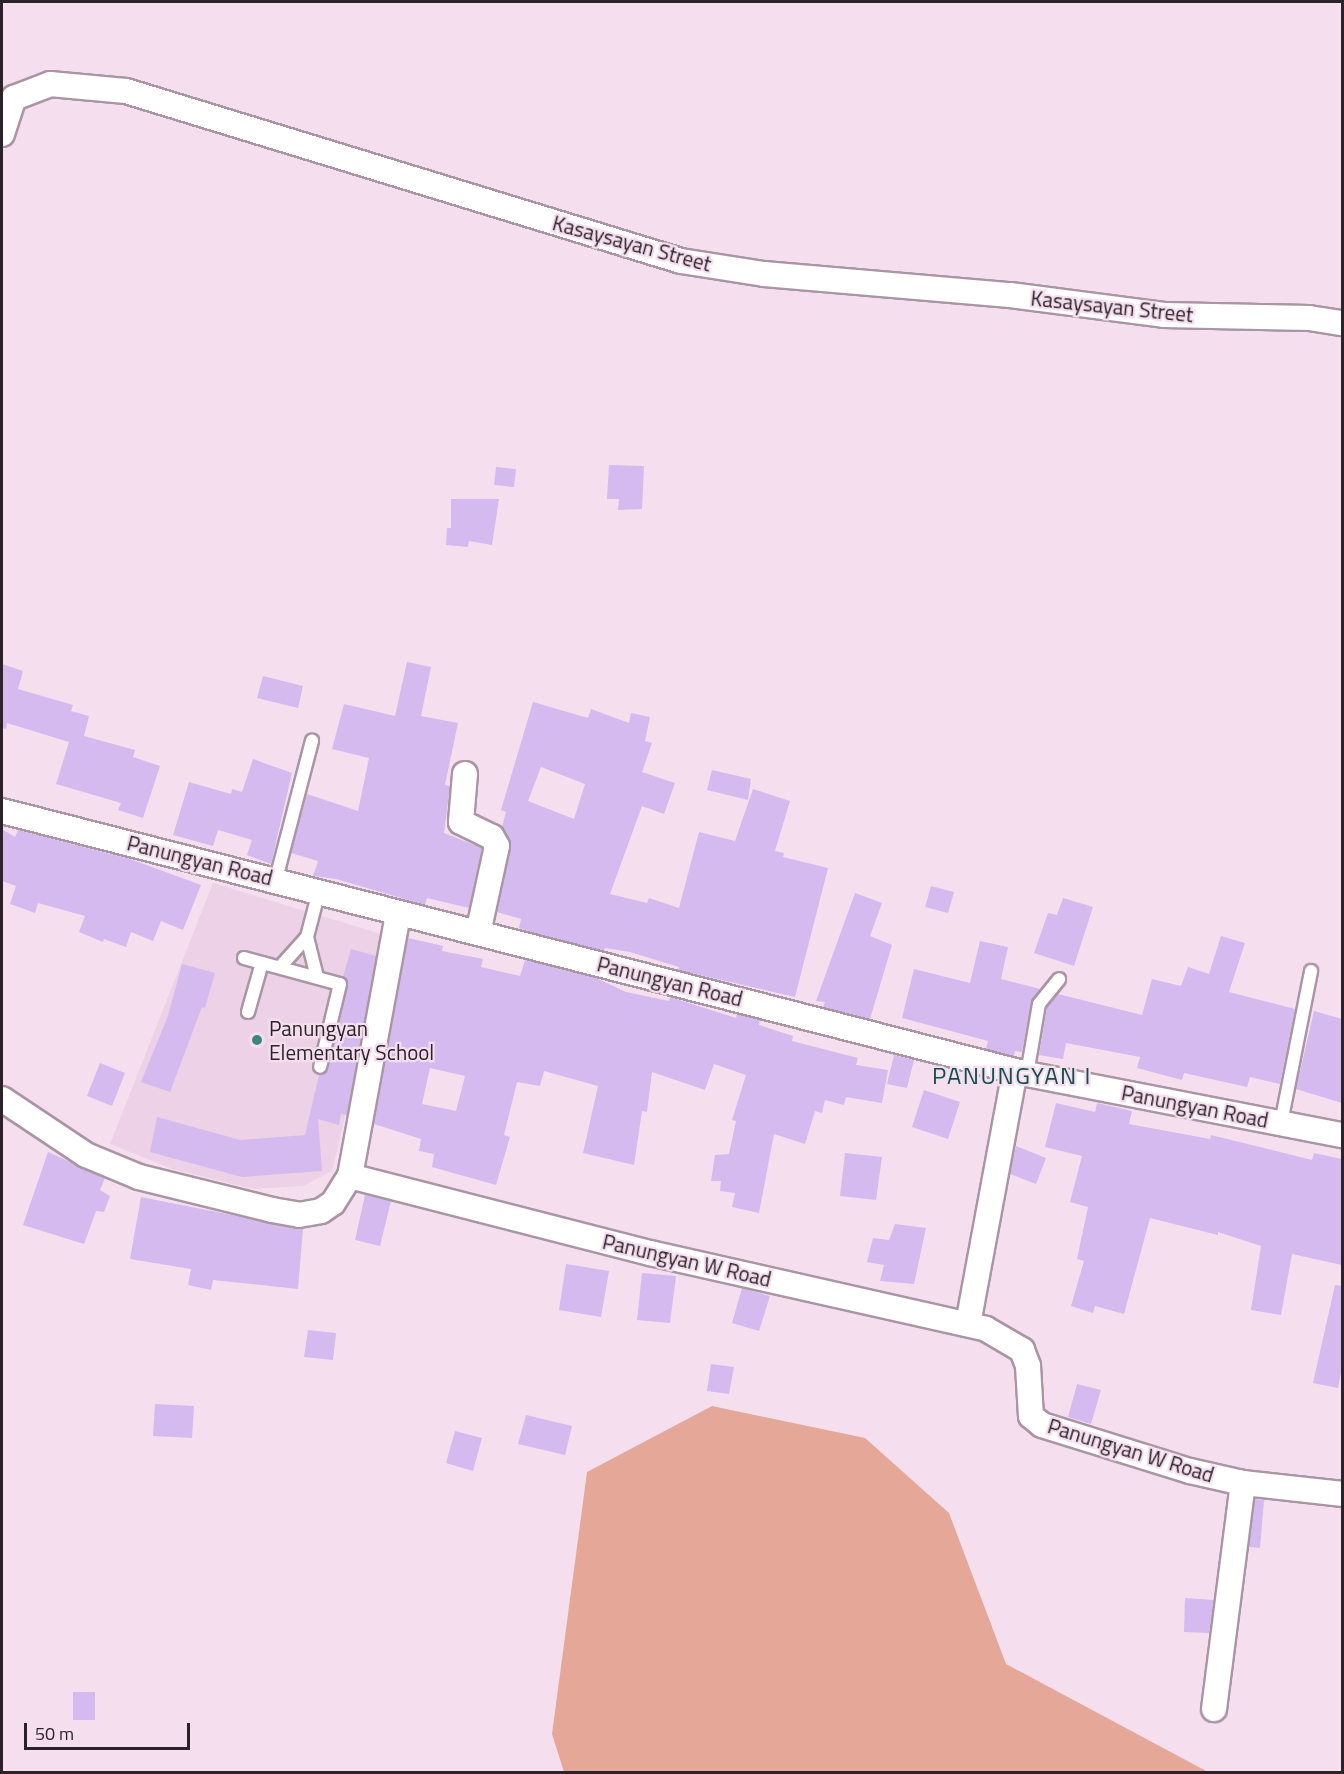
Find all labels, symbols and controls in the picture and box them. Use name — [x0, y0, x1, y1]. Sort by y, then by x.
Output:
street label: Kasaysayan Street — [550, 210, 714, 276]
street label: Kasaysayan Street — [1029, 285, 1195, 327]
street label: Panungyan Road — [125, 830, 275, 890]
street label: Panungyan Road — [595, 951, 745, 1011]
place label: Panungyan Elementary School — [269, 1015, 434, 1065]
marker: Panungyan Elementary School — [250, 1033, 264, 1047]
district label: PANUNGYAN I — [932, 1062, 1092, 1090]
street label: Panungyan Road — [1119, 1079, 1271, 1133]
street label: Panungyan W Road — [600, 1228, 774, 1292]
street label: Panungyan W Road — [1045, 1413, 1217, 1487]
scale bar — [27, 1711, 194, 1749]
text: 50 m — [35, 1720, 74, 1747]

